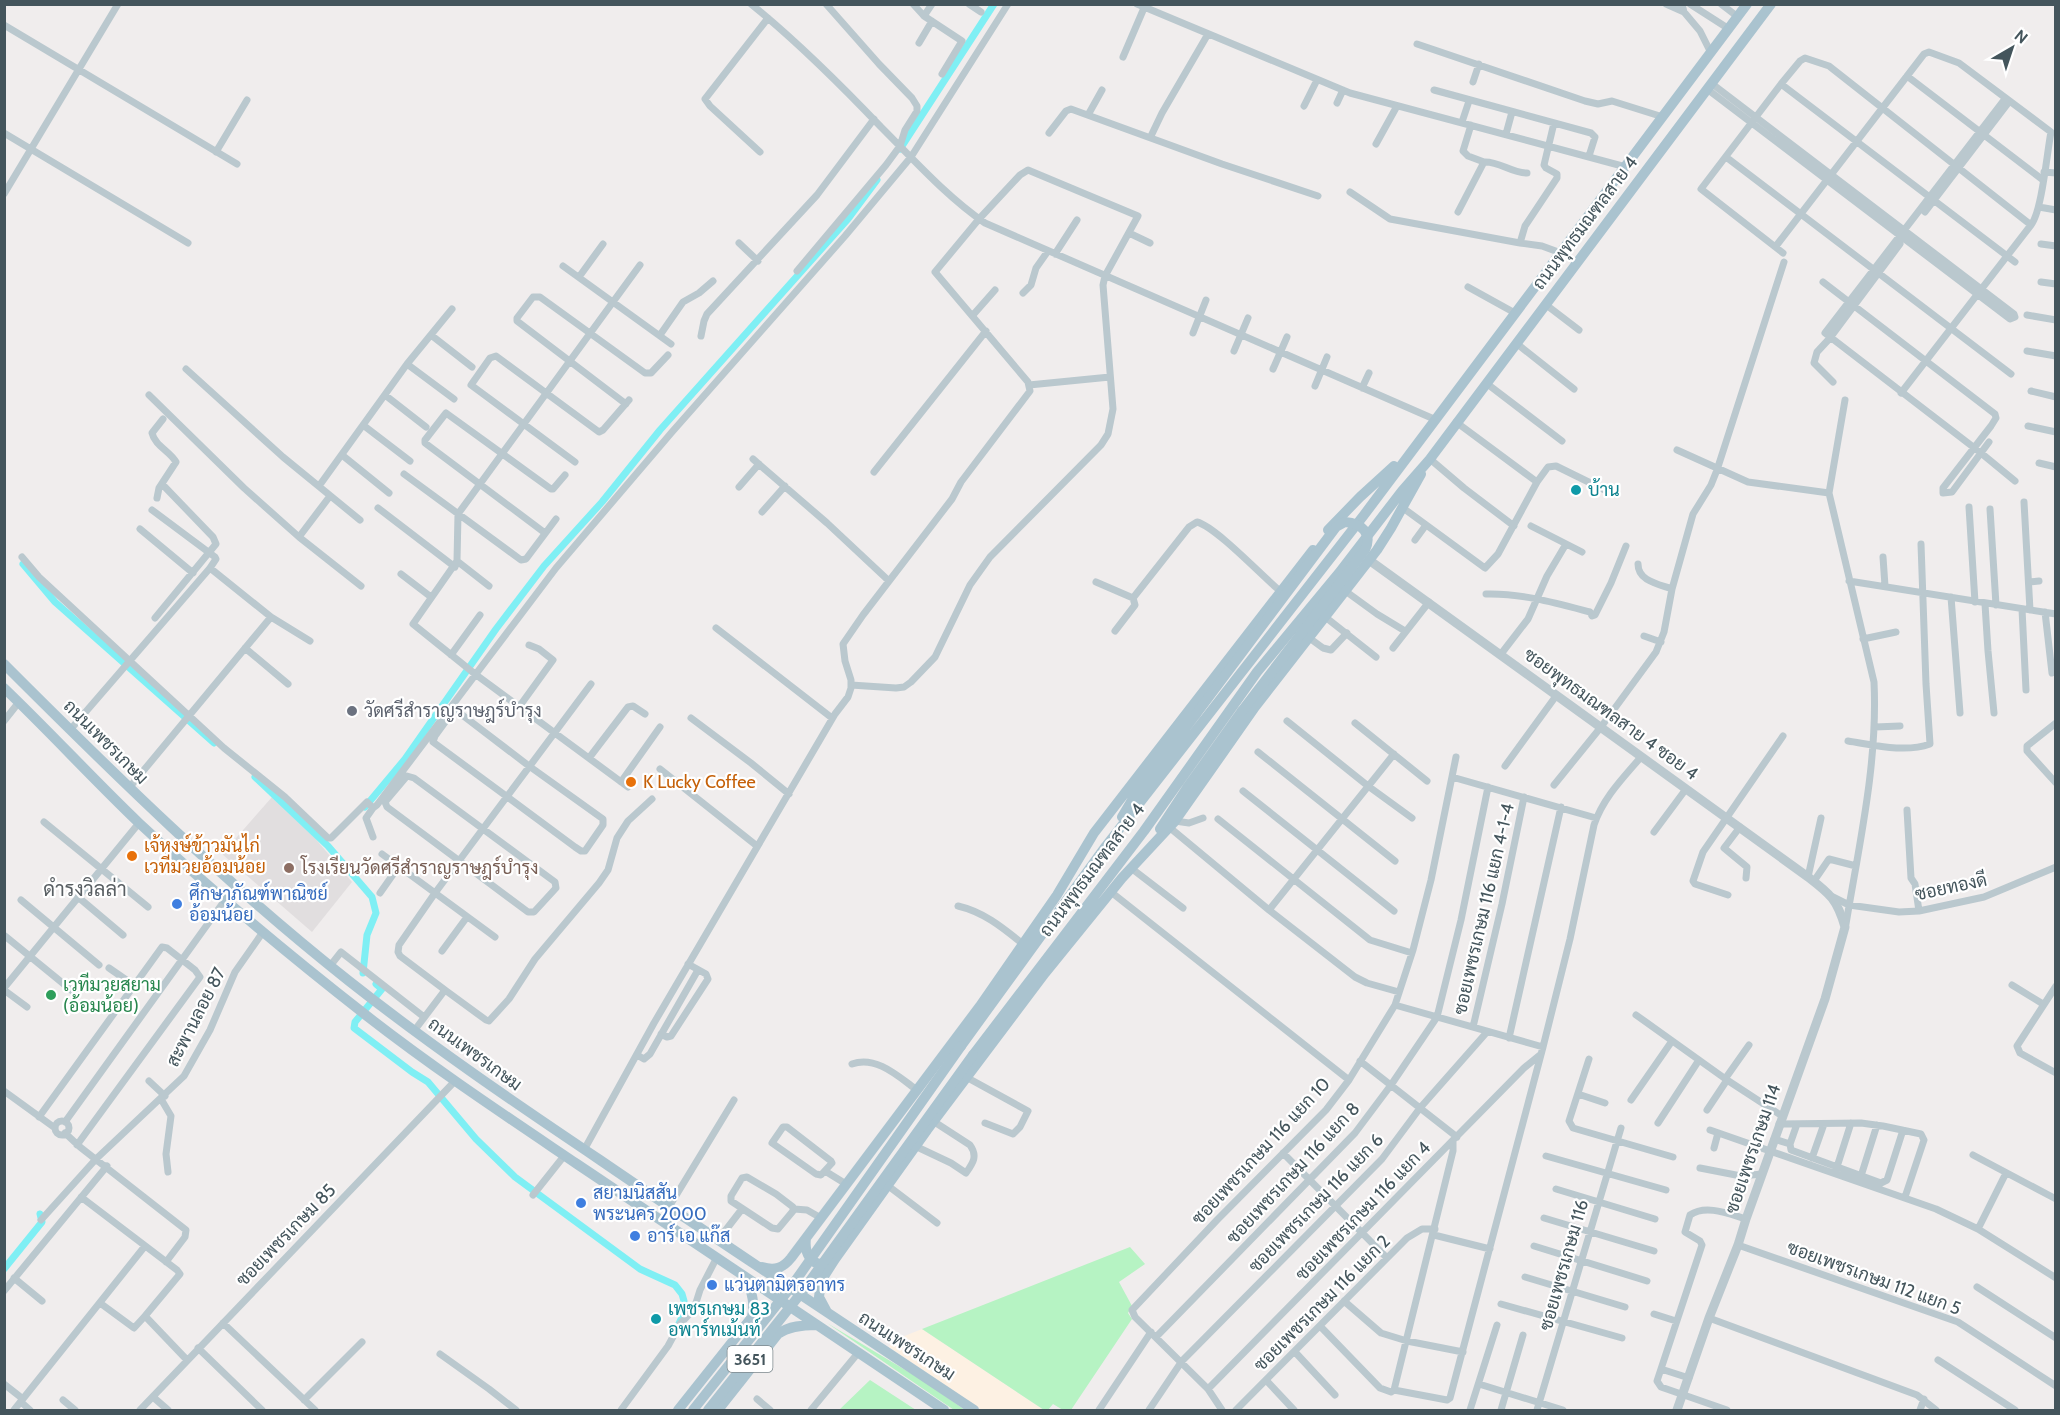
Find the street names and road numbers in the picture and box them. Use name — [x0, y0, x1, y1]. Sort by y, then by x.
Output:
street label: ถนนพุทธมณฑลสาย 4 — [1528, 152, 1643, 295]
street label: ซอยพุทธมณฑลสาย 4 ซอย 4 — [1519, 643, 1702, 785]
street label: ถนนเพชรเกษม — [59, 695, 153, 789]
street label: ถนนพุทธมณฑลสาย 4 — [1035, 799, 1150, 942]
street label: ซอยเพชรเกษม 116 แยก 4-1-4 — [1449, 801, 1519, 1017]
street label: ซอยทองดี — [1913, 867, 1989, 905]
street label: สะพานลอย 87 — [162, 964, 230, 1070]
street label: ถนนเพชรเกษม — [424, 1013, 526, 1095]
street label: ซอยเพชรเกษม 116 แยก 10 — [1187, 1073, 1335, 1229]
street label: ซอยเพชรเกษม 114 — [1721, 1081, 1785, 1217]
street label: ซอยเพชรเกษม 116 แยก 8 — [1222, 1098, 1364, 1248]
street label: ซอยเพชรเกษม 116 แยก 6 — [1244, 1129, 1388, 1277]
street label: ซอยเพชรเกษม 116 แยก 4 — [1291, 1137, 1435, 1285]
street label: ซอยเพชรเกษม 85 — [232, 1179, 340, 1291]
street label: ซอยเพชรเกษม 116 — [1535, 1197, 1593, 1333]
street label: ซอยเพชรเกษม 116 แยก 2 — [1249, 1230, 1395, 1376]
street label: ซอยเพชรเกษม 112 แยก 5 — [1784, 1236, 1964, 1320]
street label: ถนนเพชรเกษม — [855, 1307, 959, 1385]
road number: 3651 — [728, 1346, 772, 1372]

